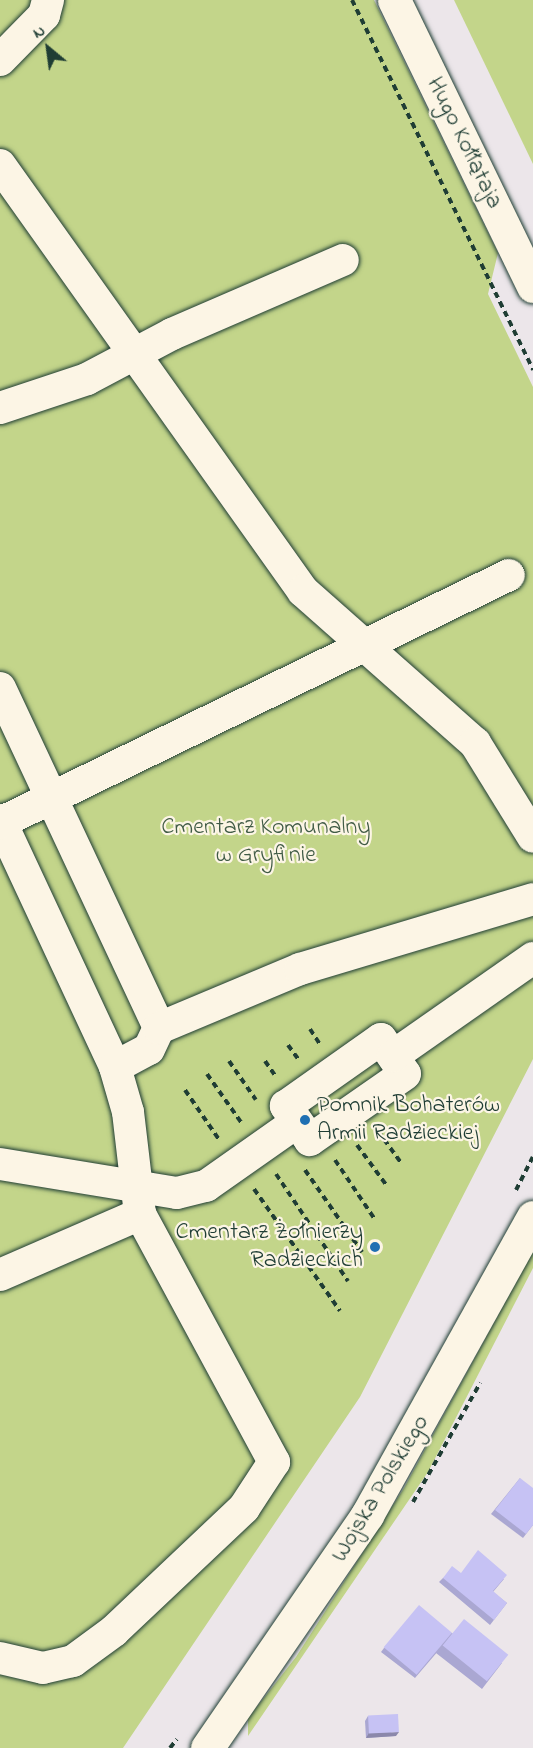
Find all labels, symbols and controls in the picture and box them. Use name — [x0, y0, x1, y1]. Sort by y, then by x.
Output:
north arrow — [18, 18, 78, 78]
text: N — [29, 19, 50, 45]
street label: Hugo Kołłątaja — [420, 72, 508, 214]
park label: Cmentarz Komunalny w Gryfinie — [161, 814, 371, 870]
place label: Pomnik Bohaterów Armii Radzieckiej — [317, 1092, 500, 1148]
marker: Pomnik Bohaterów Armii Radzieckiej — [298, 1113, 312, 1127]
place label: Cmentarz Żołnierzy Radzieckich — [176, 1219, 363, 1275]
marker: Cmentarz Żołnierzy Radzieckich — [368, 1240, 382, 1254]
street label: Wojska Polskiego — [326, 1410, 436, 1568]

